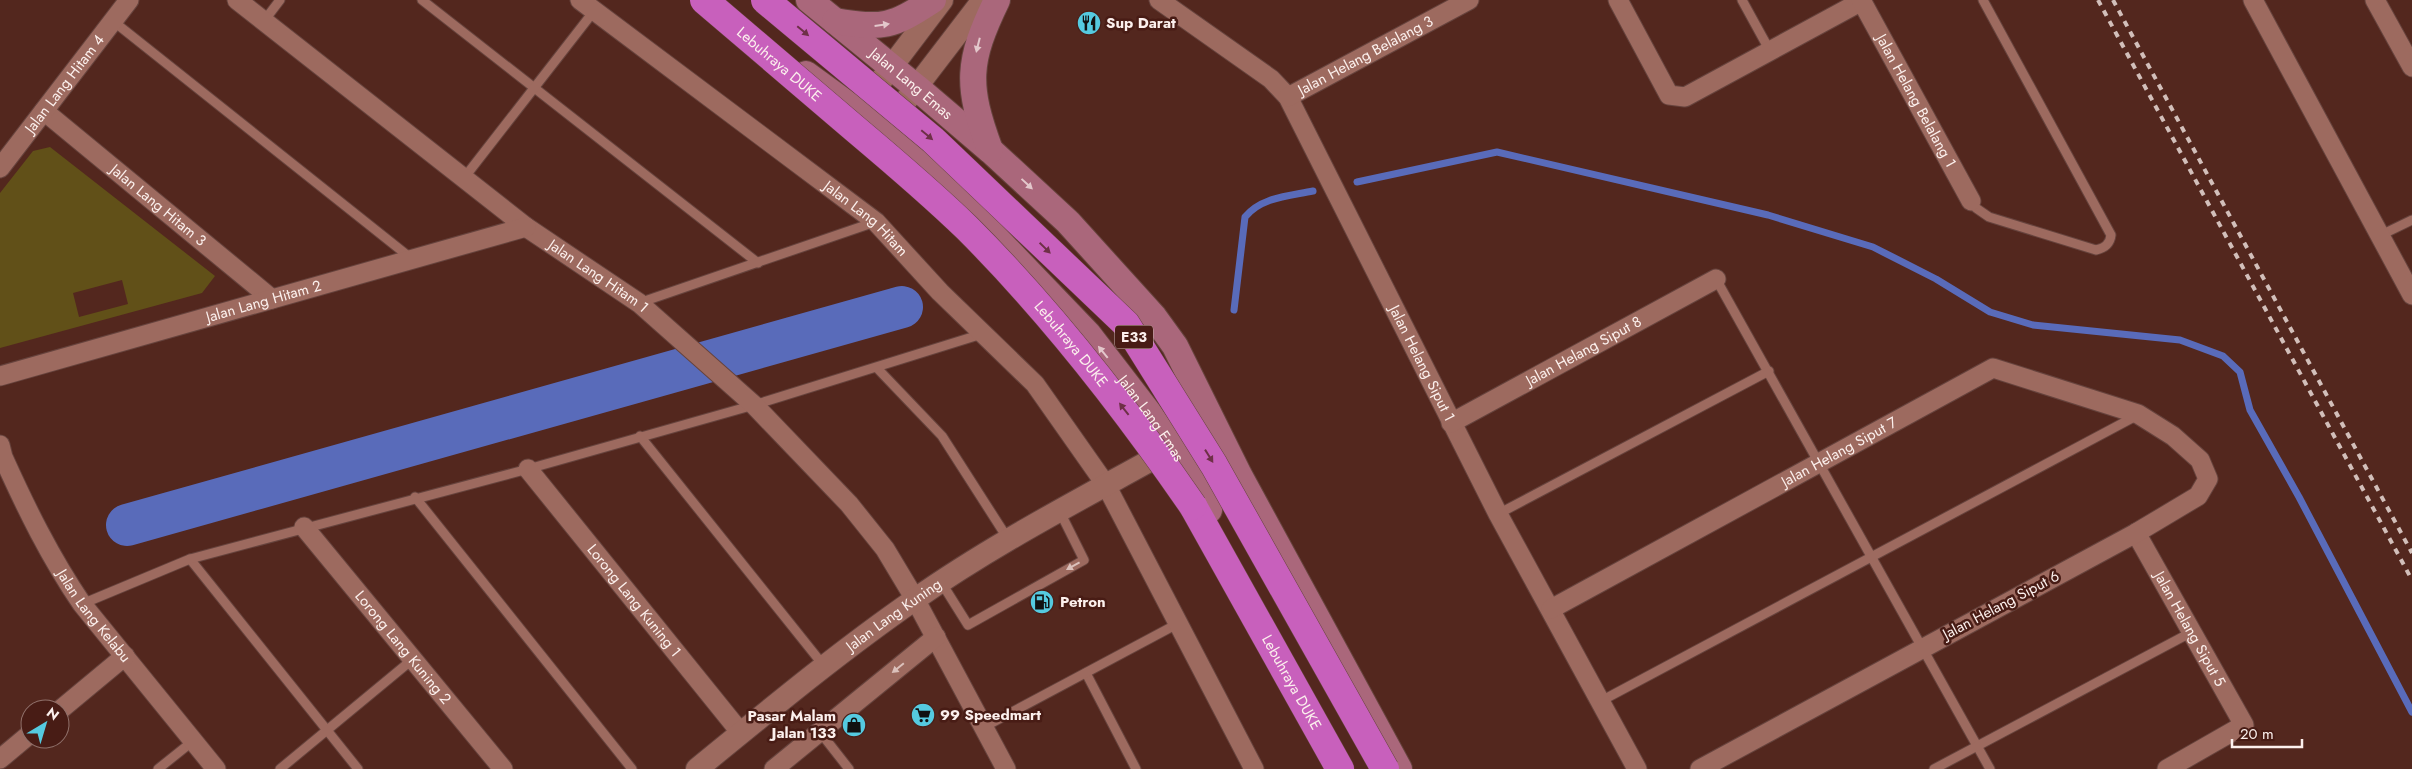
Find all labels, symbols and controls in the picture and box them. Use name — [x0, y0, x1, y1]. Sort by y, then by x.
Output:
restaurant icon: Sup Darat — [1076, 10, 1102, 36]
street label: Jalan Helang Belalang 3 — [1292, 10, 1437, 102]
place label: Sup Darat — [1106, 12, 1176, 34]
one-way arrow — [875, 21, 891, 29]
street label: Lebuhraya DUKE — [732, 22, 827, 107]
one-way arrow — [796, 26, 809, 37]
street label: Jalan Helang Belalang 1 — [1870, 28, 1962, 172]
street label: Jalan Lang Hitam 4 — [18, 30, 110, 140]
one-way arrow — [974, 38, 982, 53]
street label: Jalan Lang Emas — [863, 41, 957, 125]
one-way arrow — [921, 130, 934, 141]
street label: Jalan Lang Hitam 3 — [104, 158, 211, 251]
street label: Jalan Lang Hitam — [817, 174, 913, 261]
one-way arrow — [1020, 178, 1032, 190]
street label: Jalan Lang Hitam 1 — [542, 233, 654, 318]
one-way arrow — [1038, 242, 1050, 254]
street label: Jalan Lang Hitam 2 — [201, 275, 324, 329]
street label: Lebuhraya DUKE — [1029, 296, 1113, 392]
street label: Jalan Helang Siput 1 — [1383, 300, 1461, 425]
street label: Jalan Helang Siput 8 — [1520, 310, 1646, 392]
road number: E33 — [1115, 326, 1153, 348]
one-way arrow — [1098, 345, 1108, 359]
street label: Jalan Lang Emas — [1111, 369, 1190, 466]
one-way arrow — [1119, 402, 1129, 416]
street label: Jalan Helang Siput 7 — [1775, 411, 1901, 493]
one-way arrow — [1204, 450, 1213, 463]
street label: Lorong Lang Kuning 1 — [582, 539, 686, 662]
one-way arrow — [1066, 562, 1081, 570]
street label: Jalan Lang Kelabu — [50, 563, 136, 667]
street label: Jalan Helang Siput 6 — [1937, 565, 2063, 646]
street label: Jalan Helang Siput 5 — [2148, 565, 2231, 691]
street label: Jalan Lang Kuning — [840, 573, 946, 658]
street label: Lorong Lang Kuning 2 — [350, 586, 456, 709]
fuel station icon: Petron — [1029, 589, 1055, 615]
place label: Petron — [1060, 591, 1106, 613]
street label: Lebuhraya DUKE — [1256, 631, 1327, 734]
one-way arrow — [892, 663, 905, 674]
north arrow — [20, 699, 70, 749]
text: N — [42, 702, 64, 725]
supermarket icon: 99 Speedmart — [910, 702, 936, 728]
place label: 99 Speedmart — [940, 704, 1041, 726]
place label: Pasar Malam Jalan 133 — [748, 705, 836, 744]
shop icon: Pasar Malam Jalan 133 — [841, 712, 867, 738]
scale bar — [2232, 716, 2302, 748]
text: 20 m — [2240, 723, 2274, 745]

